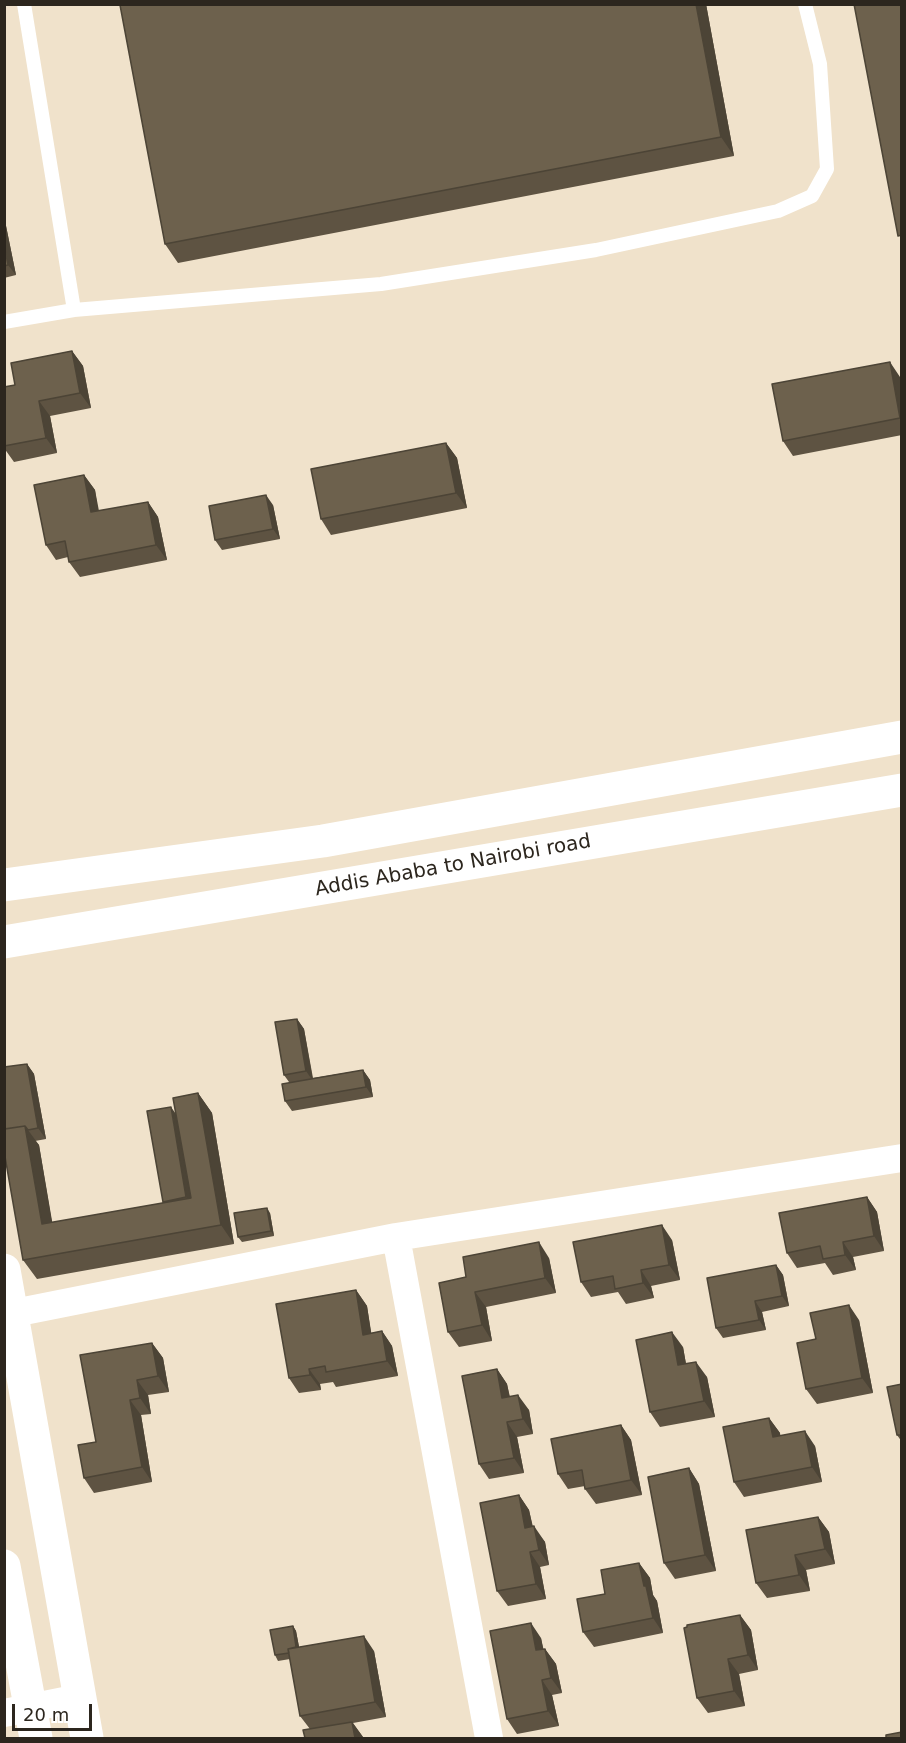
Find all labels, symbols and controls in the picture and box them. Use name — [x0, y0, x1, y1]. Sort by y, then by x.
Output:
street label: Addis Ababa to Nairobi road — [313, 830, 593, 902]
scale bar — [15, 1692, 94, 1730]
text: 20 m — [23, 1704, 69, 1725]

